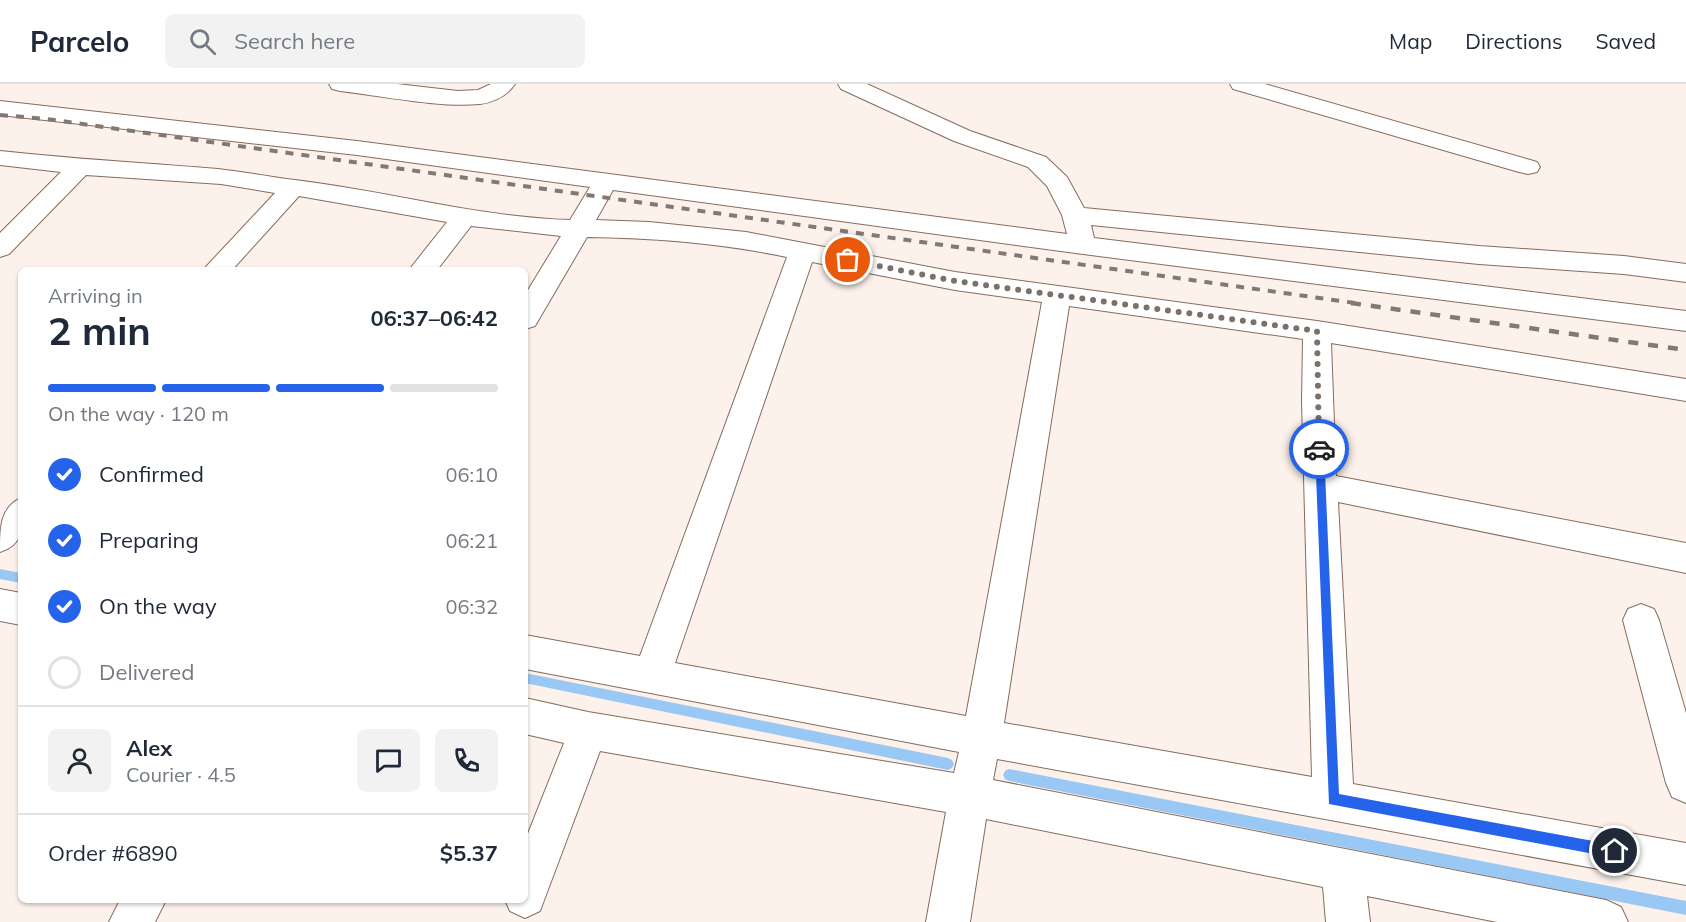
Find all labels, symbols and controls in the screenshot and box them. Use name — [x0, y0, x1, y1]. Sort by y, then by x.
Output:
search box — [165, 14, 585, 68]
text: Parcelo — [30, 24, 129, 59]
icon: search — [186, 25, 219, 58]
text: Search here — [234, 27, 355, 55]
text: Map — [1389, 28, 1432, 54]
text: Directions — [1465, 28, 1562, 54]
text: Saved — [1595, 28, 1656, 54]
pin — [822, 234, 873, 285]
icon: bag — [831, 243, 864, 276]
text: Arriving in — [48, 283, 143, 308]
text: 06:37–06:42 — [370, 304, 498, 332]
text: 2 min — [48, 306, 151, 355]
text: On the way · 120 m — [48, 401, 229, 426]
courier — [1289, 419, 1349, 479]
icon: car — [1303, 433, 1336, 466]
icon: check — [48, 458, 81, 491]
text: Confirmed — [99, 460, 204, 488]
text: 06:10 — [445, 462, 498, 487]
icon: check — [48, 524, 81, 557]
text: Preparing — [99, 526, 199, 554]
text: 06:21 — [445, 528, 498, 553]
icon: check — [48, 590, 81, 623]
text: On the way — [99, 592, 217, 620]
text: 06:32 — [445, 594, 498, 619]
text: Delivered — [99, 658, 194, 686]
button: person — [48, 729, 111, 792]
button: chat — [357, 729, 420, 792]
button: phone — [435, 729, 498, 792]
text: Alex — [126, 734, 172, 762]
text: Courier · 4.5 — [126, 762, 236, 787]
pin — [1589, 825, 1640, 876]
icon: home — [1598, 834, 1631, 867]
text: Order #6890 — [48, 839, 178, 867]
text: $5.37 — [440, 839, 498, 867]

